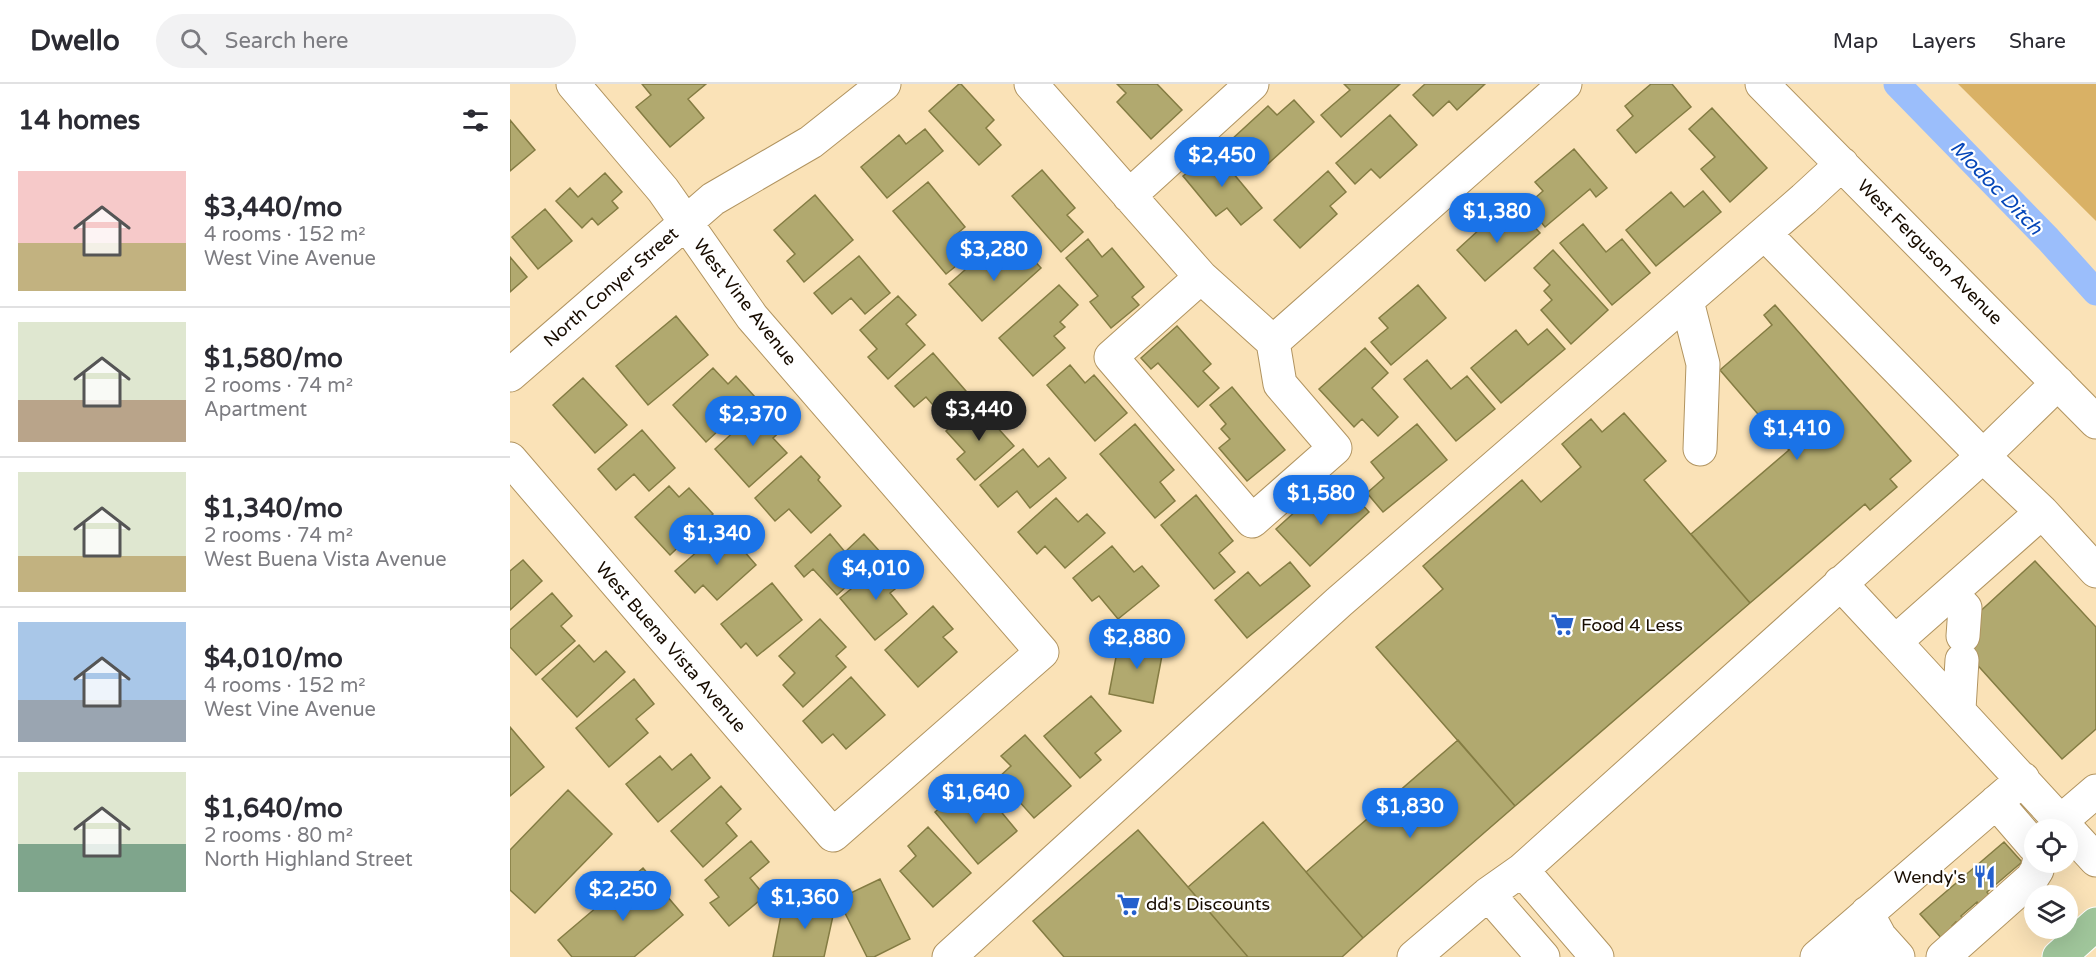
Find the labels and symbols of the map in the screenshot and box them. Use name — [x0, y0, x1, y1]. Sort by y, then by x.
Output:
water label: Modoc Ditch — [1945, 136, 2048, 241]
pin: $2,450 — [1173, 137, 1271, 188]
street label: West Ferguson Avenue — [1853, 175, 2007, 329]
pin: $1,380 — [1448, 193, 1546, 244]
street label: North Conyer Street — [539, 222, 683, 351]
pin: $3,280 — [945, 231, 1043, 282]
street label: West Vine Avenue — [689, 234, 801, 370]
pin: $3,440 — [930, 391, 1028, 442]
pin: $2,370 — [704, 396, 802, 447]
pin: $1,410 — [1748, 410, 1846, 461]
pin: $1,580 — [1272, 475, 1370, 526]
pin: $1,340 — [668, 515, 766, 566]
pin: $4,010 — [827, 550, 925, 601]
street label: West Buena Vista Avenue — [591, 557, 751, 737]
supermarket icon: Food 4 Less — [1550, 612, 1576, 638]
place label: Food 4 Less — [1581, 614, 1683, 636]
pin: $2,880 — [1088, 619, 1186, 670]
pin: $1,640 — [927, 774, 1025, 825]
pin: $1,830 — [1361, 788, 1459, 839]
restaurant icon: Wendy's — [1971, 864, 1997, 890]
place label: Wendy's — [1894, 866, 1966, 888]
pin: $2,250 — [574, 871, 672, 922]
pin: $1,360 — [756, 879, 854, 930]
supermarket icon: dd's Discounts — [1115, 891, 1141, 917]
place label: dd's Discounts — [1146, 893, 1270, 915]

